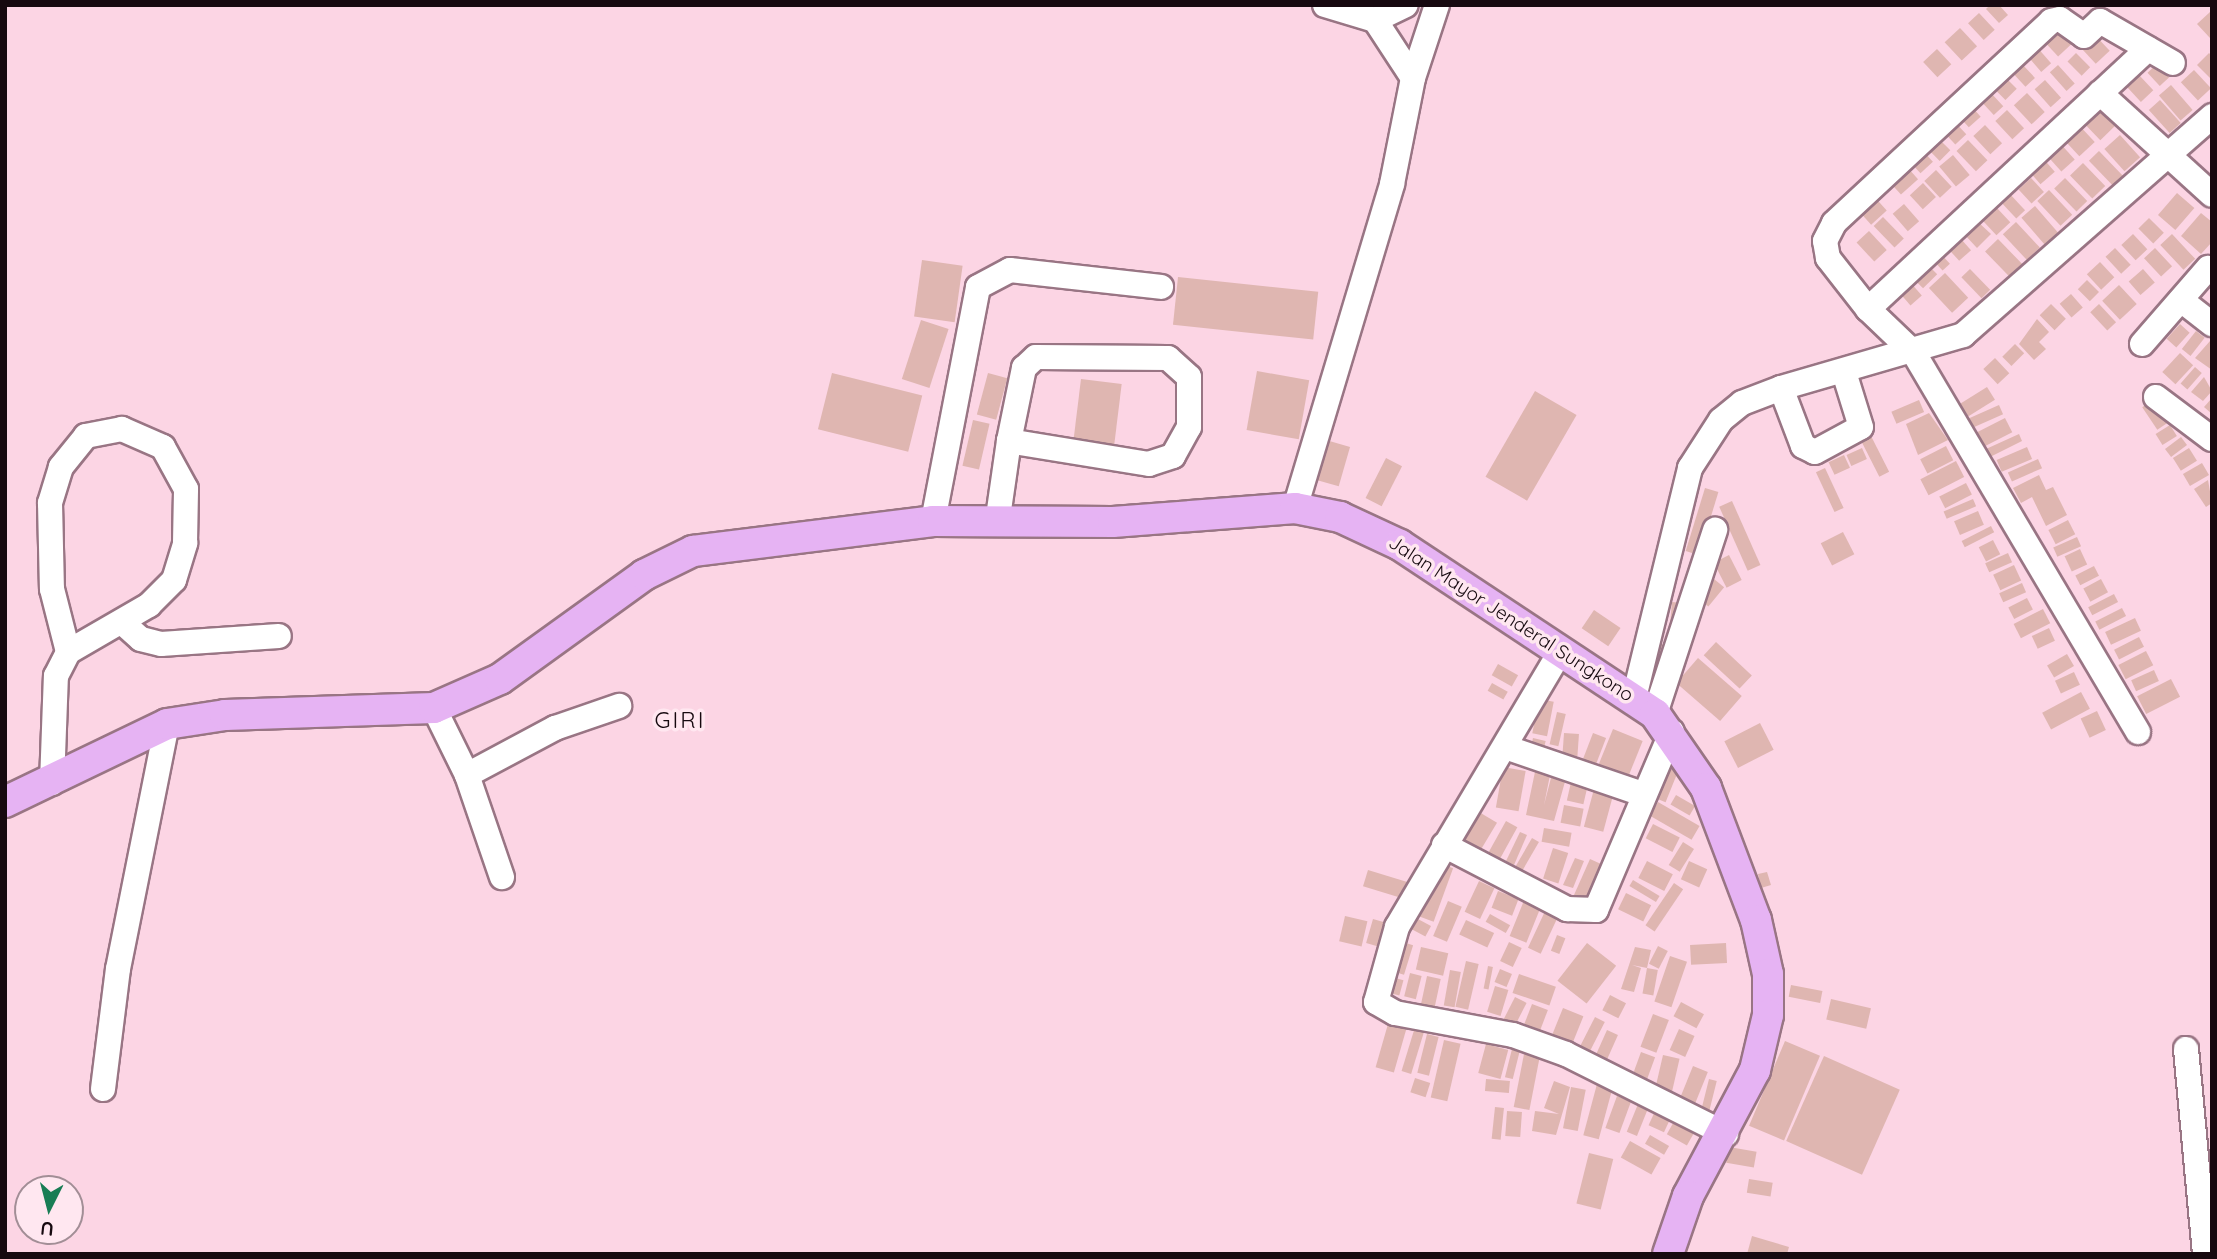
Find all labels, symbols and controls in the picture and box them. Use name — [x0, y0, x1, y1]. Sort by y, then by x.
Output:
street label: Jalan Mayor Jenderal Sungkono — [1384, 531, 1638, 707]
district label: GIRI — [655, 706, 705, 734]
north arrow — [14, 1175, 84, 1245]
text: U — [39, 1216, 55, 1242]

